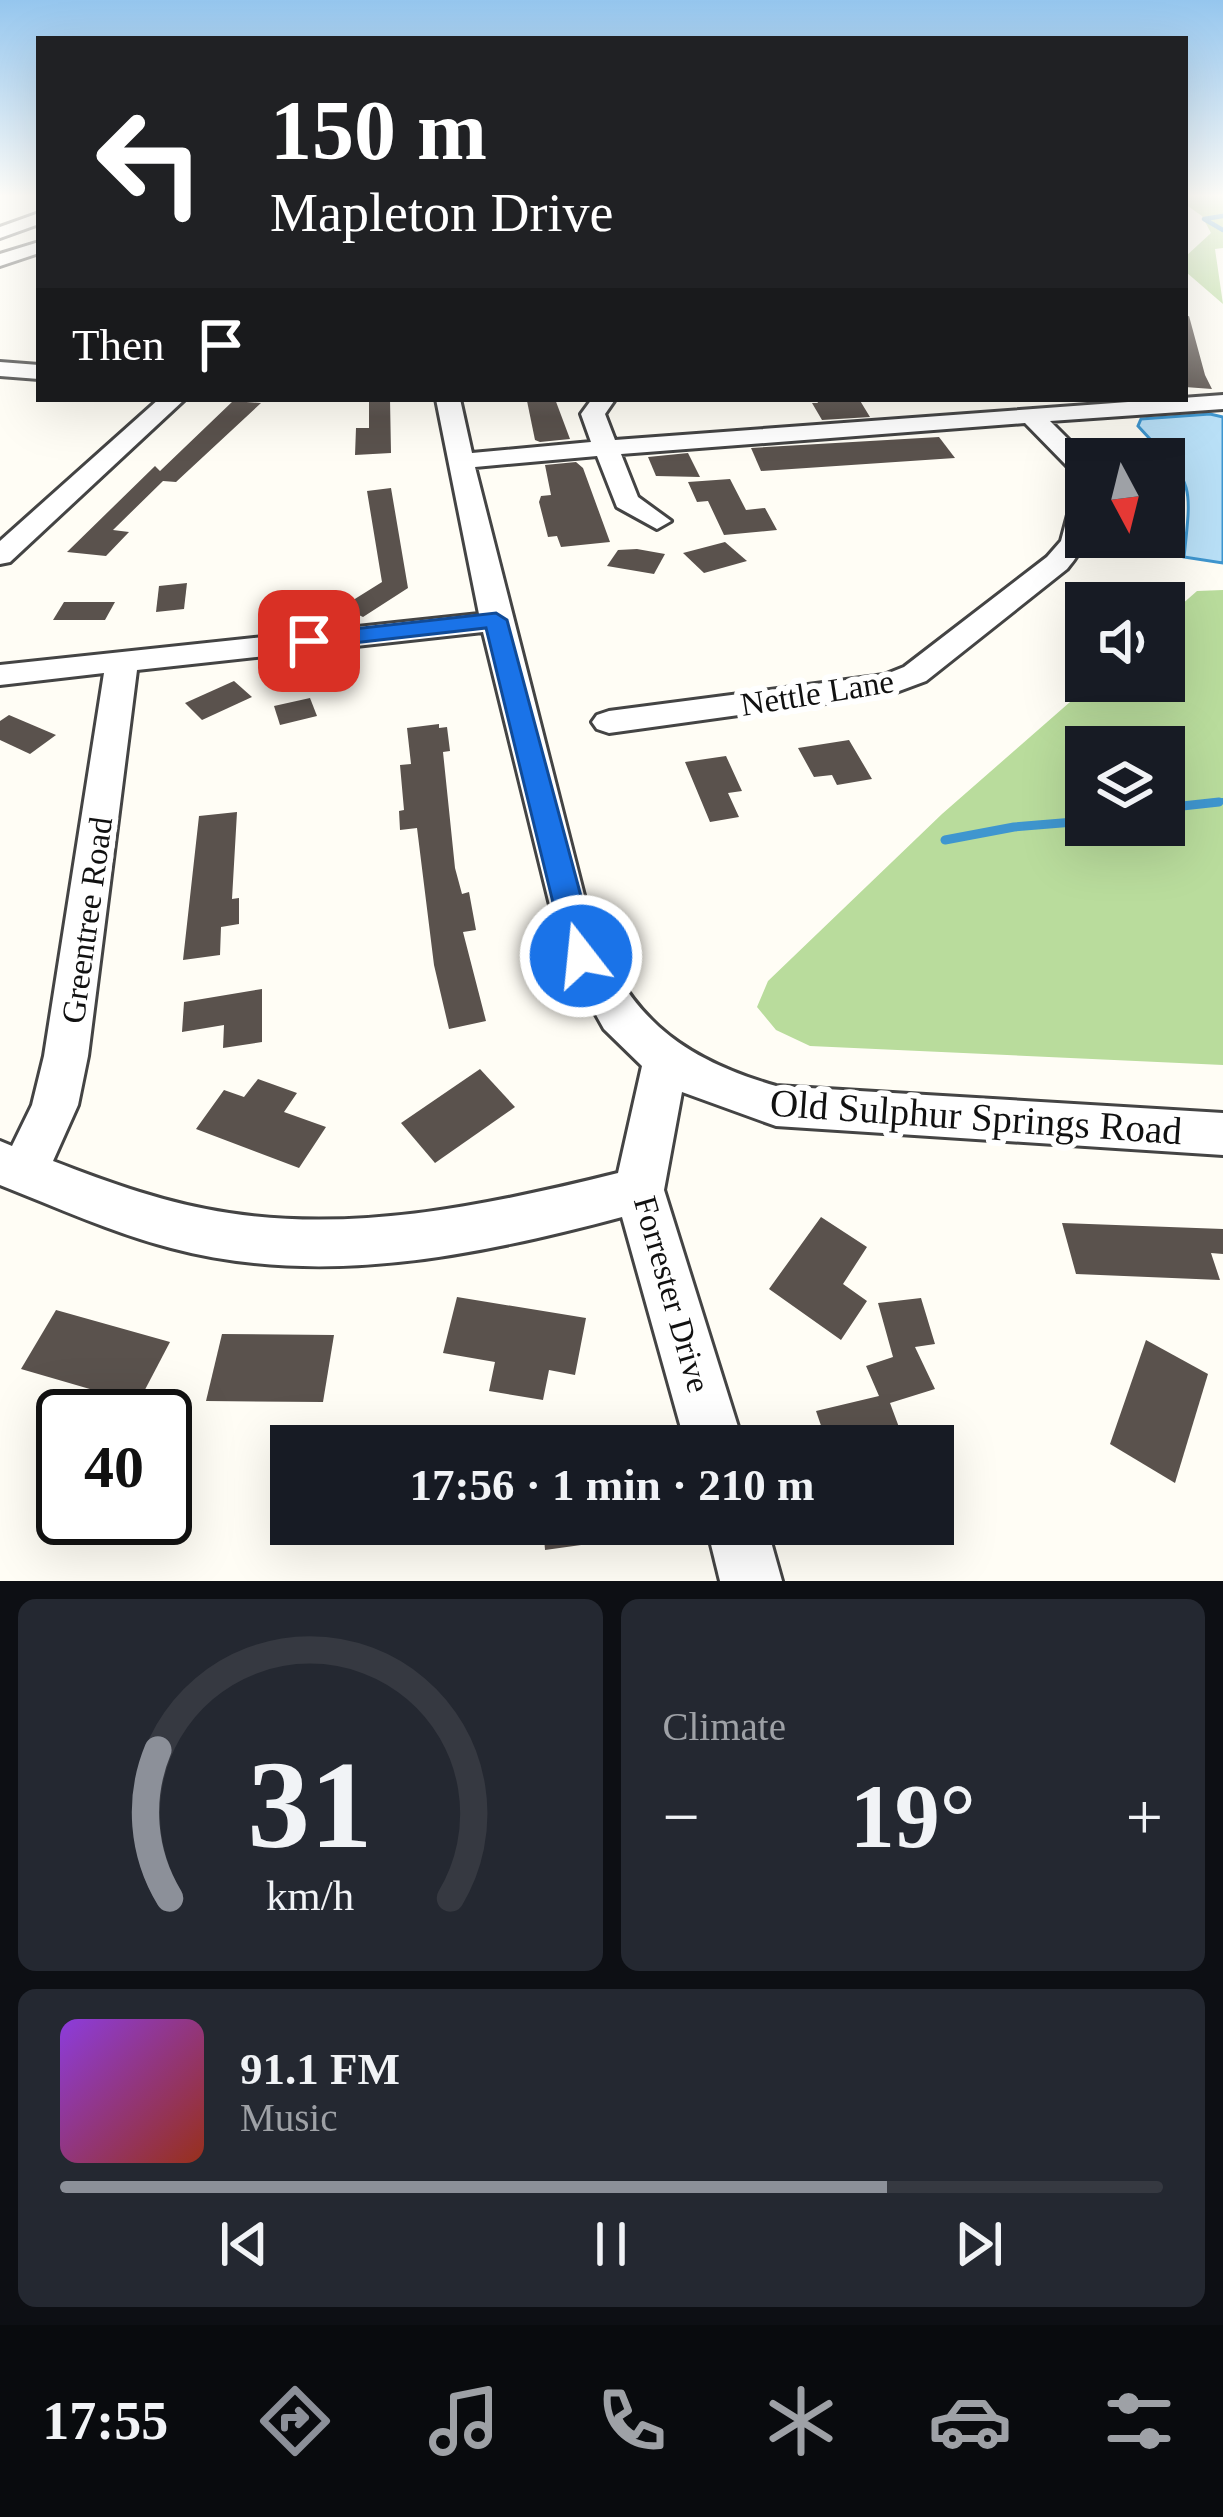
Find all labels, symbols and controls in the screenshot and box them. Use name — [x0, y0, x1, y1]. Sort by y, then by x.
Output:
icon: left — [72, 84, 228, 240]
text: 150 m — [270, 84, 487, 177]
text: Mapleton Drive — [270, 183, 613, 243]
icon: arrive — [188, 312, 254, 378]
text: Then — [72, 320, 164, 370]
north arrow — [1065, 438, 1185, 558]
map controls — [1065, 438, 1185, 846]
button: sound — [1065, 582, 1185, 702]
pin — [258, 590, 360, 692]
icon: arrive — [276, 608, 342, 674]
street label: Nettle Lane — [738, 663, 896, 723]
button: layers — [1065, 726, 1185, 846]
street label: Greentree Road — [55, 814, 119, 1026]
position arrow — [518, 893, 644, 1019]
street label: Old Sulphur Springs Road — [769, 1081, 1184, 1153]
street label: Forrester Drive — [627, 1192, 717, 1397]
speed limit sign: 40 — [36, 1389, 192, 1545]
text: 17:56 · 1 min · 210 m — [410, 1460, 815, 1510]
text: Climate — [663, 1705, 786, 1748]
text: 31 — [248, 1736, 373, 1874]
text: 19° — [850, 1767, 976, 1866]
text: − — [663, 1780, 700, 1853]
text: + — [1126, 1780, 1163, 1853]
text: km/h — [266, 1872, 354, 1919]
text: 91.1 FM — [240, 2044, 400, 2094]
text: Music — [240, 2096, 338, 2139]
icon: previous — [211, 2211, 277, 2277]
icon: pause — [578, 2211, 644, 2277]
icon: next — [946, 2211, 1012, 2277]
icon: directions — [253, 2379, 337, 2463]
icon: music — [422, 2379, 506, 2463]
icon: phone — [590, 2379, 674, 2463]
icon: climate — [759, 2379, 843, 2463]
icon: car — [928, 2379, 1012, 2463]
icon: filters — [1097, 2379, 1181, 2463]
text: 17:55 — [42, 2391, 168, 2451]

